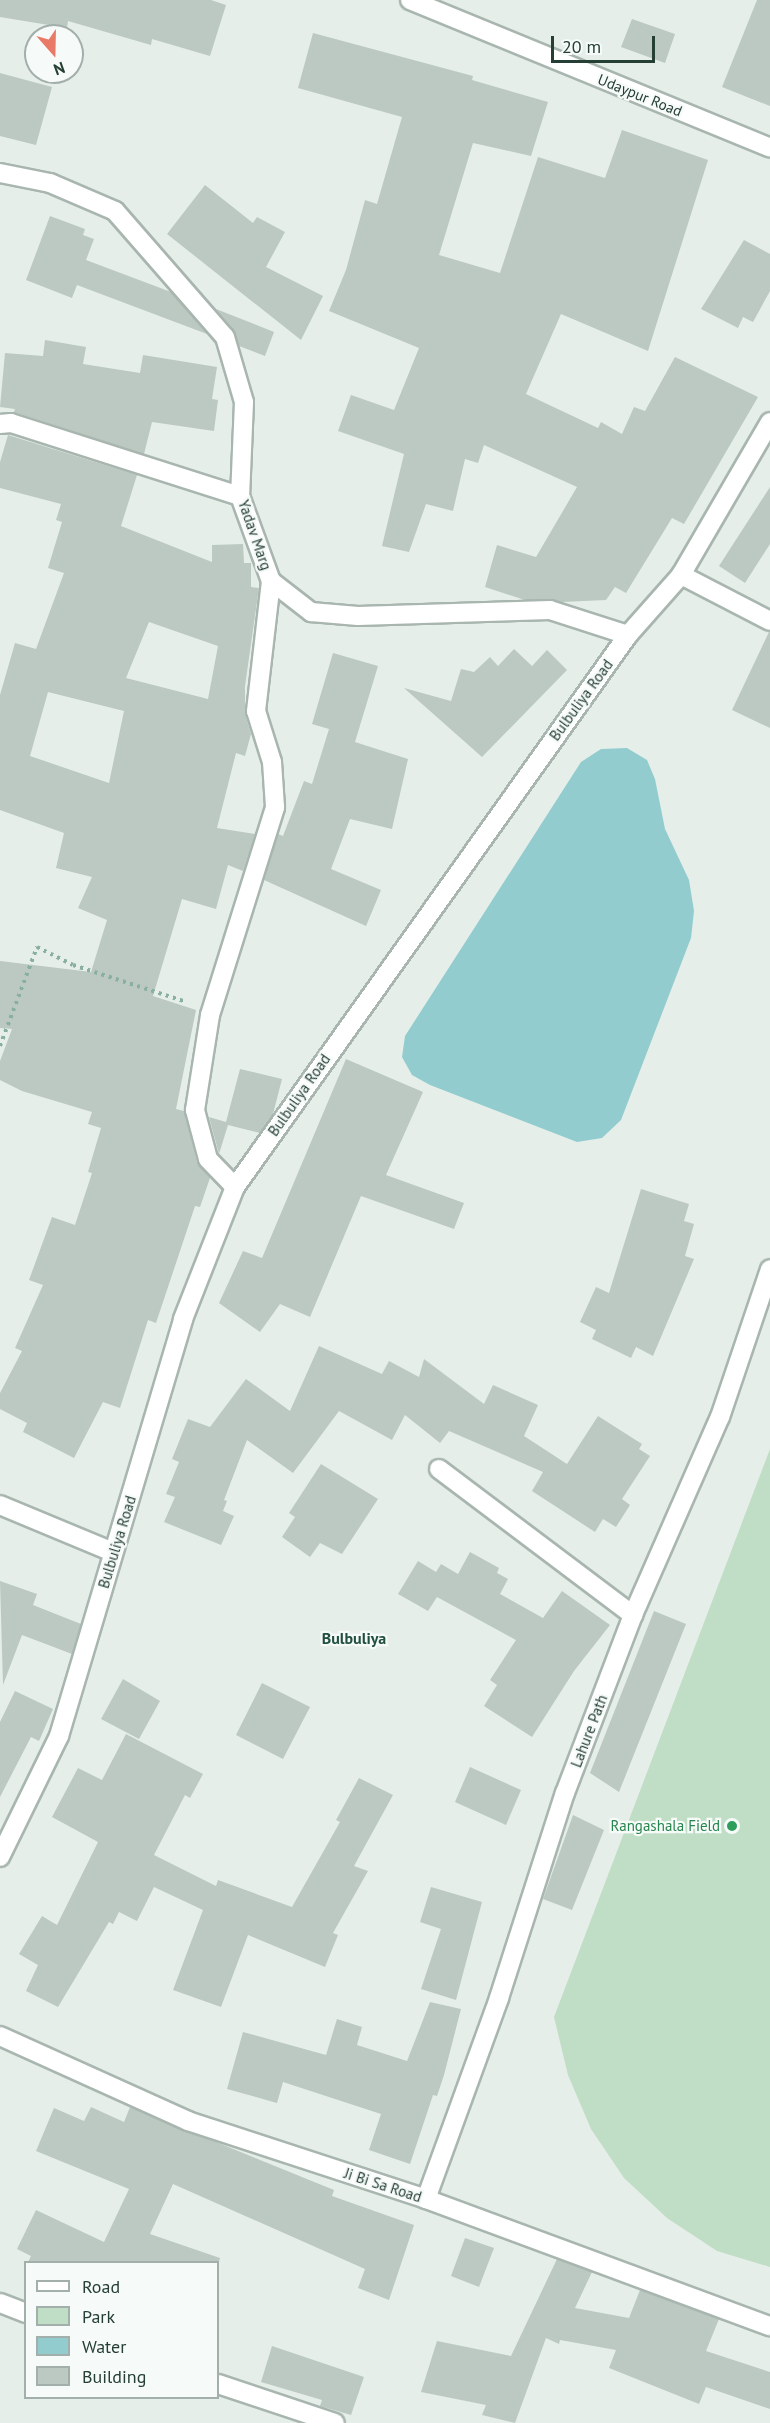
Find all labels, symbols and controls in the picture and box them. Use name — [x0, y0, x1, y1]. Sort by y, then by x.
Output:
north arrow — [24, 24, 84, 84]
scale bar — [554, 24, 658, 62]
text: 20 m — [562, 35, 601, 58]
text: N — [51, 58, 68, 80]
street label: Udaypur Road — [595, 70, 685, 120]
street label: Yadav Marg — [234, 497, 276, 573]
street label: Bulbuliya Road — [546, 656, 616, 744]
street label: Bulbuliya Road — [264, 1051, 334, 1139]
street label: Bulbuliya Road — [94, 1493, 140, 1591]
district label: Bulbuliya — [322, 1628, 386, 1648]
street label: Lahure Path — [567, 1692, 611, 1770]
place label: Rangashala Field — [610, 1817, 720, 1835]
marker: Rangashala Field — [725, 1819, 739, 1833]
street label: Ji Bi Sa Road — [342, 2164, 424, 2206]
legend — [24, 2261, 219, 2399]
text: Road — [82, 2275, 120, 2298]
text: Park — [82, 2305, 115, 2328]
text: Water — [82, 2335, 126, 2358]
text: Building — [82, 2365, 146, 2388]

